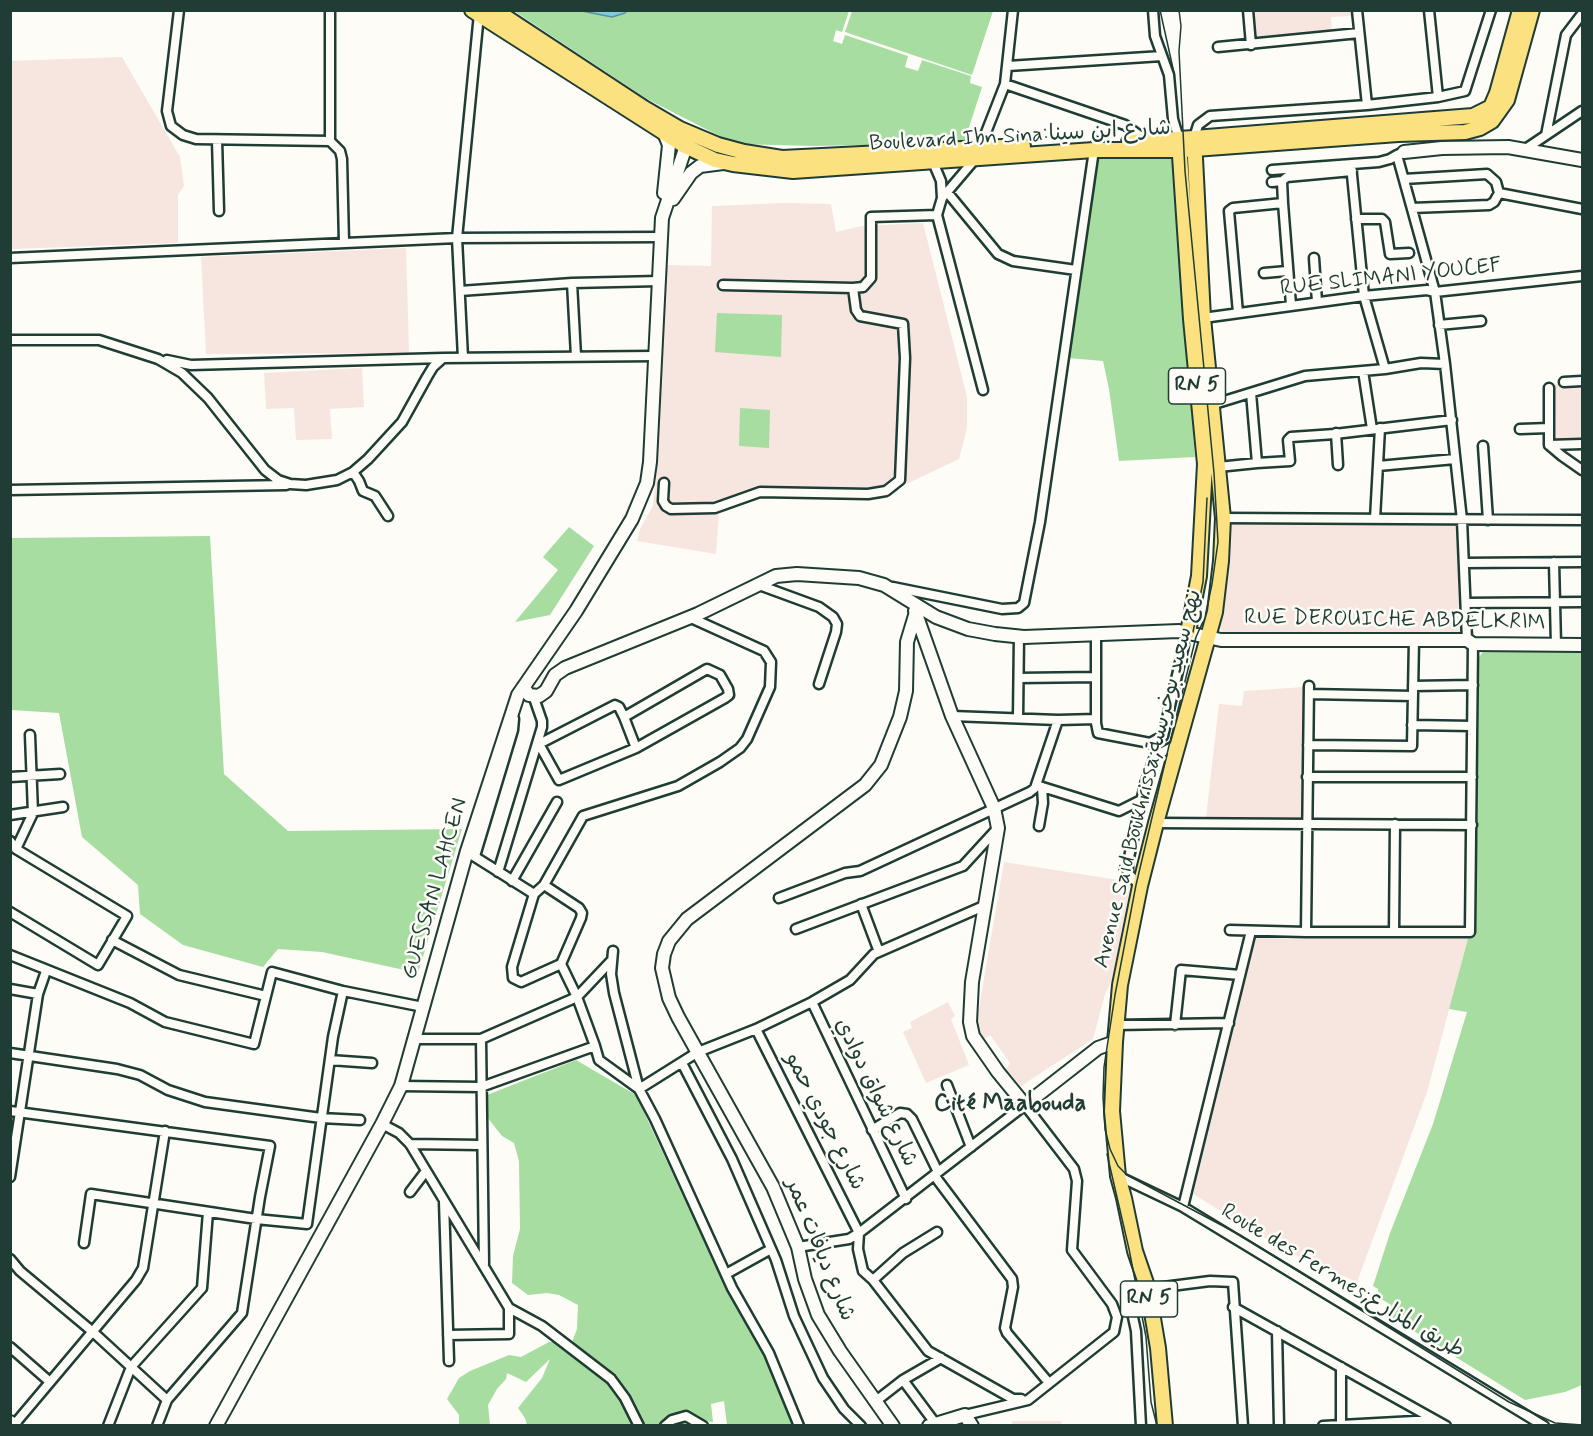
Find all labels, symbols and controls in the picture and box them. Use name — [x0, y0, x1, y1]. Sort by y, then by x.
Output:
street label: Boulevard Ibn Sina:شارع ابن سينا — [869, 116, 1171, 158]
street label: RUE SLIMANI YOUCEF — [1279, 253, 1503, 303]
road number: RN 5 — [1168, 368, 1226, 404]
street label: Avenue Saïd Boukhrissa;نهج سعيد بوخريسة — [1089, 587, 1209, 971]
street label: RUE DEROUICHE ABDELKRIM — [1244, 605, 1546, 637]
street label: GUESSAN LAHCEN — [397, 795, 475, 983]
street label: شارع شواق دوادي — [828, 1014, 922, 1172]
street label: شارع جودي حمو — [778, 1049, 870, 1195]
district label: Cité Maabouda — [934, 1091, 1086, 1119]
street label: شارع ديافات عمر — [778, 1175, 860, 1325]
street label: Route des Fermes;طريق المزارع — [1215, 1199, 1469, 1365]
road number: RN 5 — [1120, 1281, 1178, 1317]

